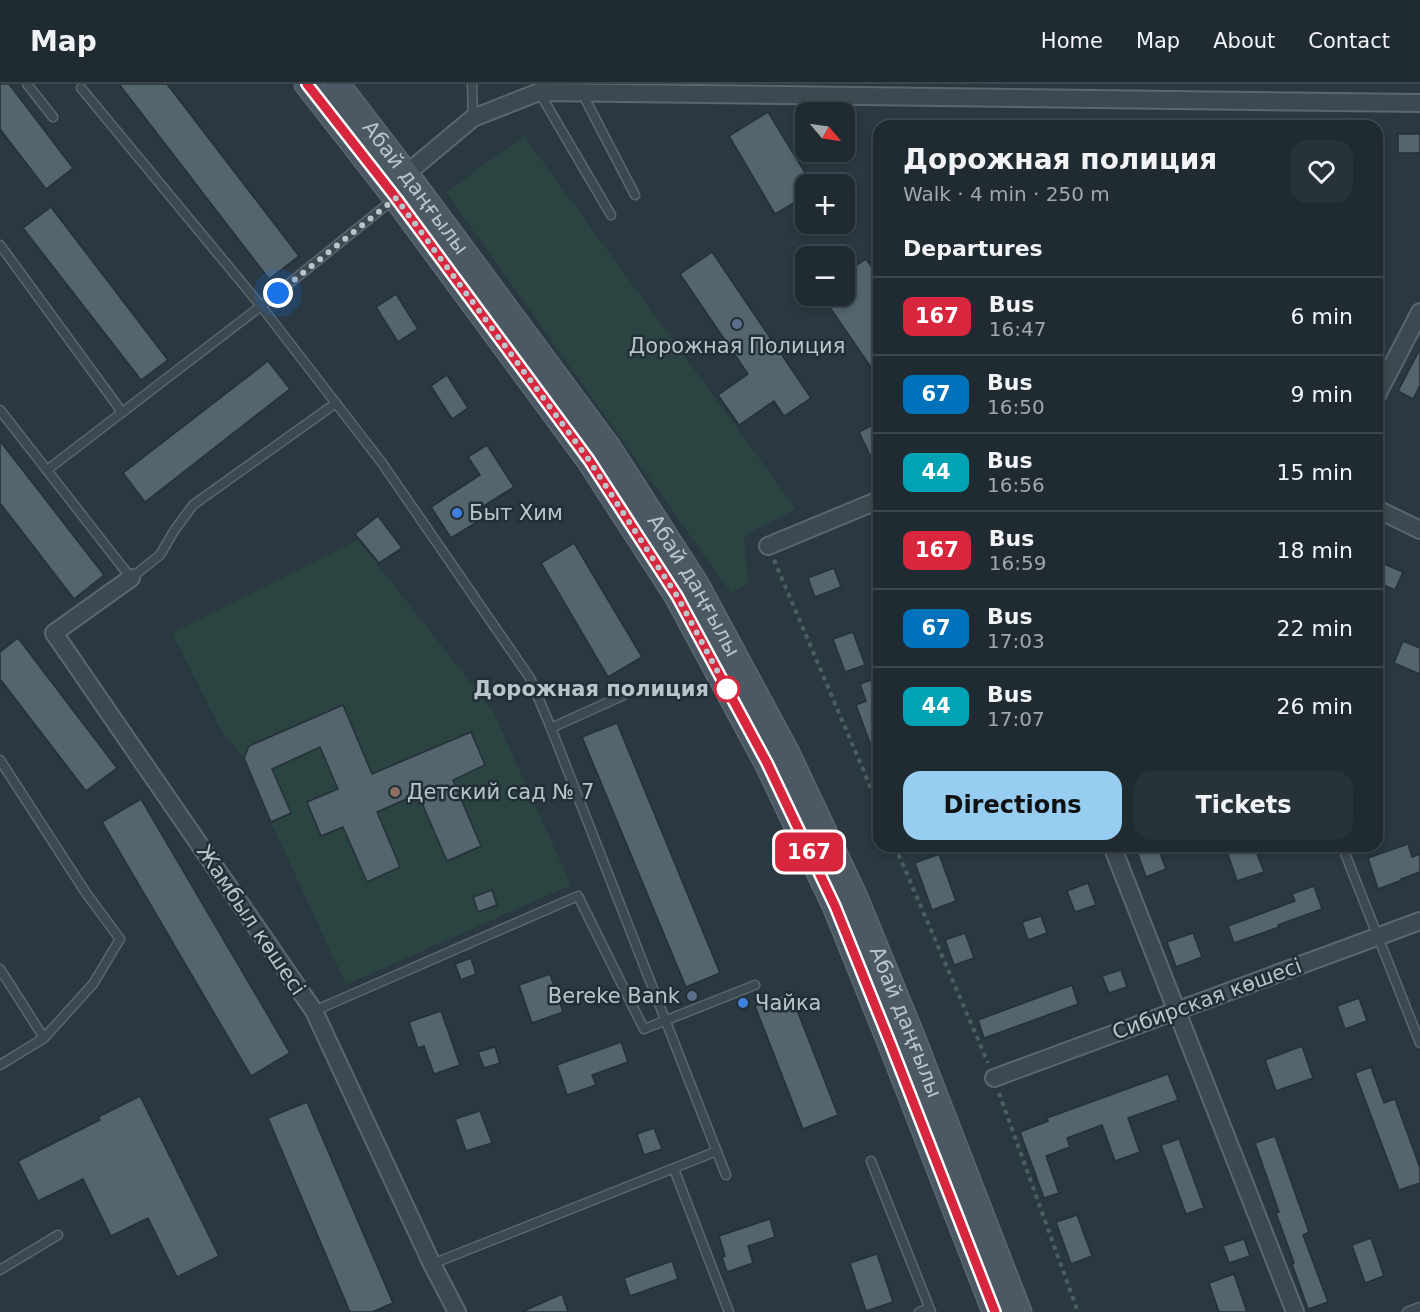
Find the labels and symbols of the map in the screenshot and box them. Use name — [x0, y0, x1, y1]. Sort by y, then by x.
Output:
north arrow — [795, 102, 855, 162]
street label: Абай даңғылы — [358, 116, 473, 259]
your location — [263, 278, 293, 308]
marker: Дорожная Полиция — [730, 317, 744, 331]
place label: Дорожная Полиция — [629, 334, 845, 358]
place label: Быт Хим — [469, 501, 563, 525]
marker: Быт Хим — [450, 506, 464, 520]
street label: Абай даңғылы — [643, 510, 745, 661]
marker: Дорожная полиция — [714, 676, 740, 702]
place label: Дорожная полиция — [473, 677, 709, 701]
place label: Детский сад № 7 — [407, 780, 594, 804]
marker: Детский сад № 7 — [388, 785, 402, 799]
line badge: 167 — [774, 832, 844, 872]
street label: Жамбыл көшесі — [192, 840, 310, 1000]
street label: Абай даңғылы — [865, 943, 947, 1101]
street label: Сибирская көшесі — [1109, 954, 1305, 1044]
place label: Bereke Bank — [548, 984, 681, 1008]
marker: Bereke Bank — [685, 989, 699, 1003]
place label: Чайка — [755, 991, 821, 1015]
marker: Чайка — [736, 996, 750, 1010]

